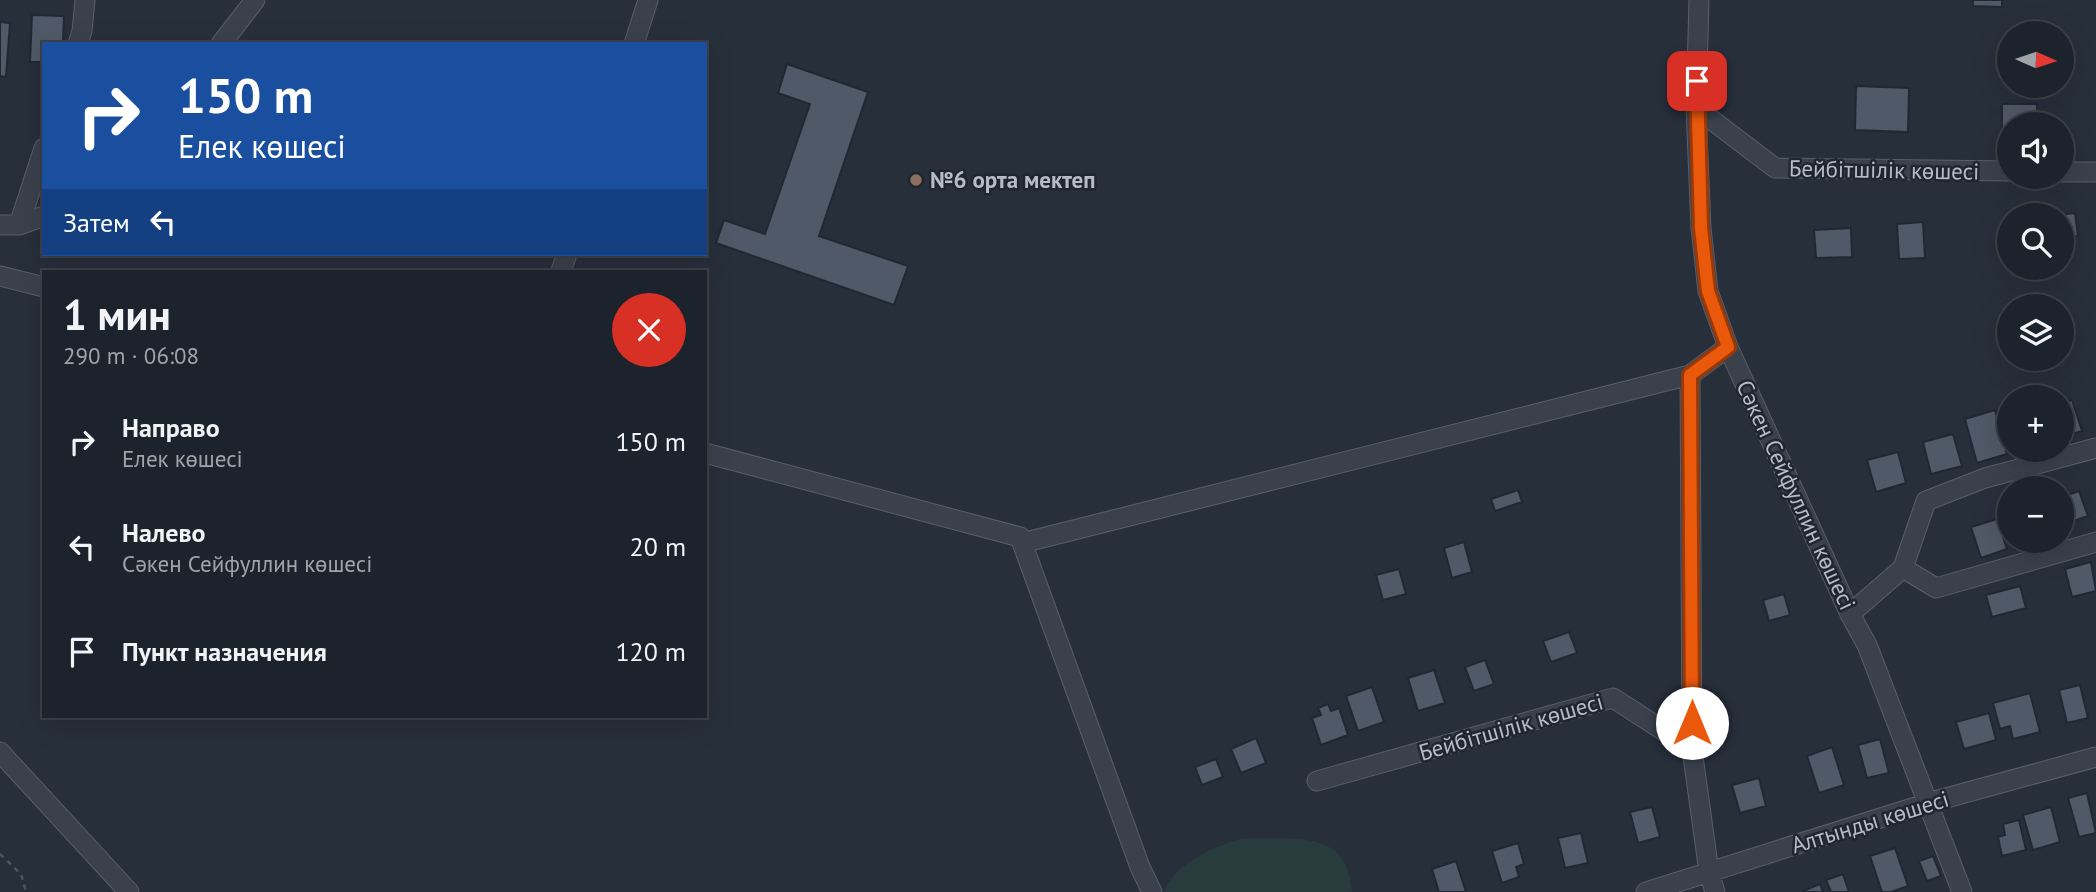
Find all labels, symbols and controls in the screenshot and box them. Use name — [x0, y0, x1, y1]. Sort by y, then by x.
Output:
north arrow — [1997, 21, 2074, 98]
map controls — [1997, 21, 2074, 553]
pin — [1667, 51, 1727, 111]
icon: arrive — [1678, 62, 1716, 100]
text: 150 m — [178, 63, 313, 127]
icon: right — [63, 70, 154, 161]
button: sound — [1997, 112, 2074, 189]
text: Елек көшесі — [178, 125, 346, 167]
street label: Бейбітшілік көшесі — [1789, 153, 1979, 186]
place label: №6 орта мектеп — [930, 165, 1096, 194]
marker: №6 орта мектеп — [908, 172, 924, 188]
icon: left — [144, 203, 182, 241]
button: search — [1997, 203, 2074, 280]
text: Затем — [63, 206, 130, 239]
text: 1 мин — [63, 287, 171, 342]
button: close — [612, 293, 686, 367]
button: layers — [1997, 294, 2074, 371]
text: 290 m · 06:08 — [63, 341, 199, 370]
street label: Сәкен Сейфуллин көшесі — [1730, 375, 1862, 614]
button: + — [1997, 385, 2074, 462]
text: Направо — [122, 411, 220, 444]
icon: right — [63, 423, 101, 461]
text: 150 m — [615, 425, 686, 458]
text: Елек көшесі — [122, 444, 243, 473]
button: − — [1997, 476, 2074, 553]
text: Налево — [122, 516, 206, 549]
icon: left — [63, 528, 101, 566]
text: 20 m — [630, 530, 686, 563]
text: Сәкен Сейфуллин көшесі — [122, 549, 372, 578]
icon: arrive — [63, 633, 101, 671]
text: Пункт назначения — [122, 635, 327, 668]
text: 120 m — [615, 635, 686, 668]
street label: Бейбітшілік көшесі — [1415, 686, 1606, 767]
position arrow — [1655, 686, 1729, 760]
street label: Алтынды көшесі — [1787, 784, 1952, 859]

